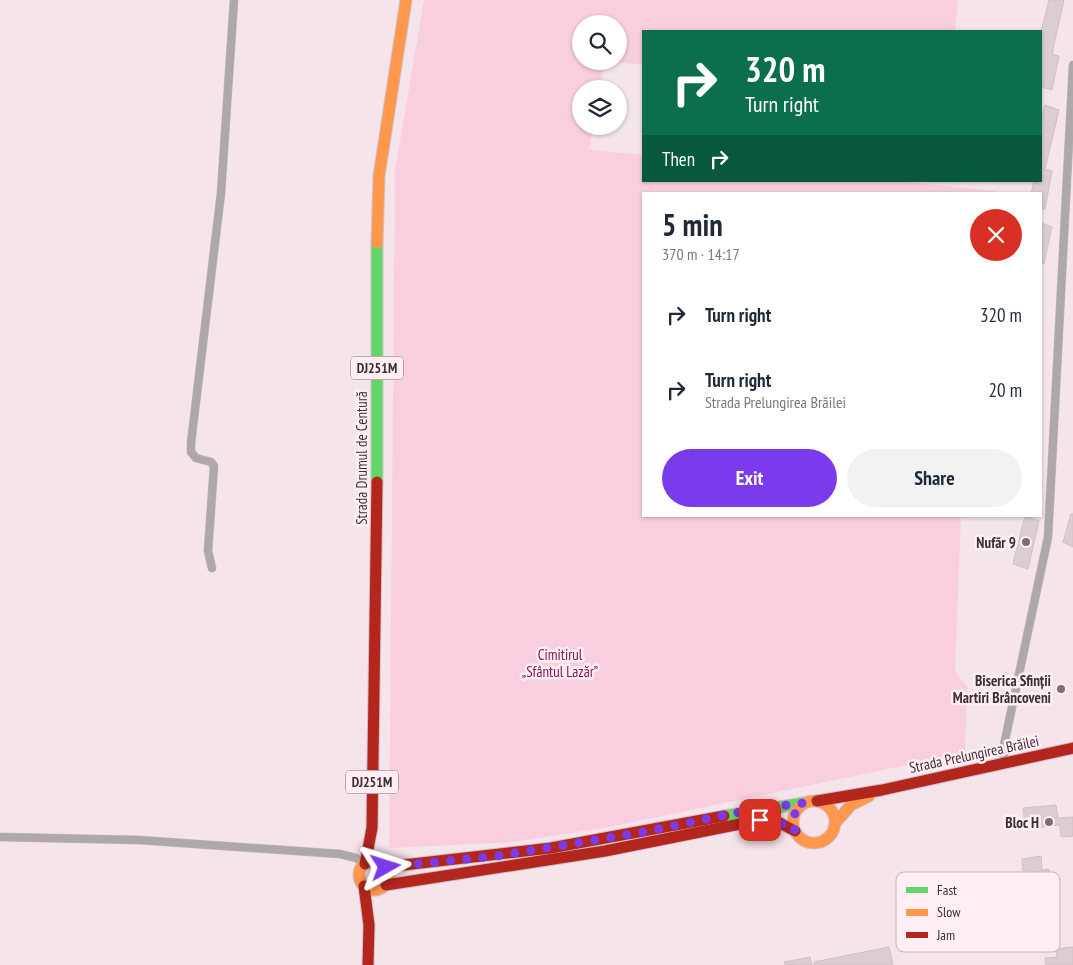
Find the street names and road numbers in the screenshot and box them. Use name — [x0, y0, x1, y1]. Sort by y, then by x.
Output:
road number: DJ251M — [351, 356, 403, 379]
street label: Strada Drumul de Centură — [352, 391, 371, 525]
street label: Strada Prelungirea Brăilei — [907, 731, 1041, 777]
road number: DJ251M — [346, 770, 398, 794]

